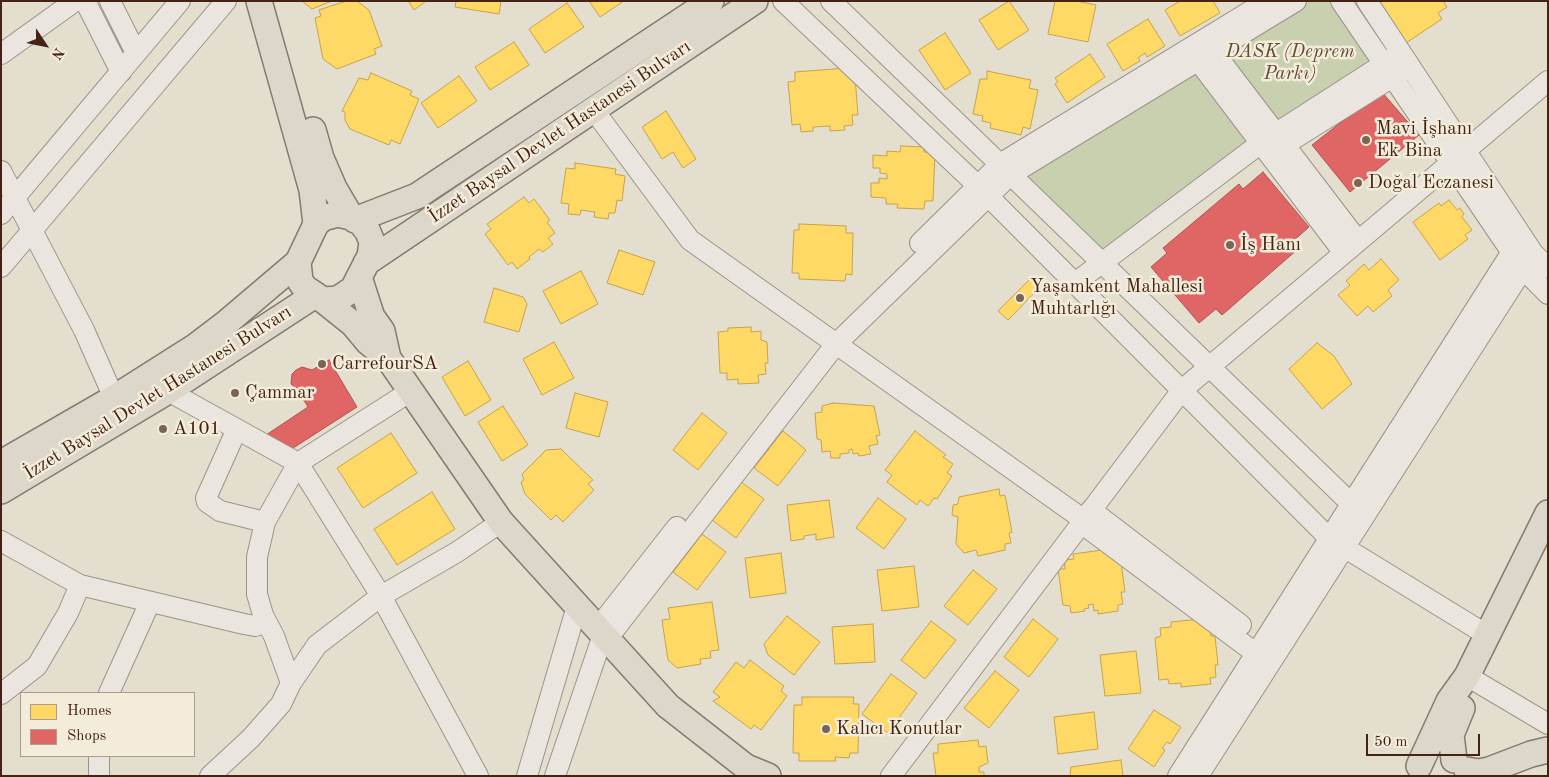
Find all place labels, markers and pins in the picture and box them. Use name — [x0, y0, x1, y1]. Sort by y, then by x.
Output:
place label: Mavi İşhanı Ek Bina — [1376, 118, 1472, 162]
marker: Mavi İşhanı Ek Bina — [1360, 134, 1372, 146]
place label: Doğal Eczanesi — [1368, 172, 1494, 194]
marker: Doğal Eczanesi — [1352, 177, 1364, 189]
place label: İş Hanı — [1240, 234, 1301, 256]
marker: İş Hanı — [1224, 239, 1236, 251]
place label: Yaşamkent Mahallesi Muhtarlığı — [1030, 276, 1203, 320]
marker: Yaşamkent Mahallesi Muhtarlığı — [1014, 292, 1026, 304]
place label: CarrefourSA — [332, 353, 438, 375]
marker: CarrefourSA — [316, 358, 328, 370]
place label: Çammar — [245, 382, 314, 404]
marker: Çammar — [229, 387, 241, 399]
place label: A101 — [173, 418, 221, 440]
marker: A101 — [157, 423, 169, 435]
place label: Kalıcı Konutlar — [836, 718, 962, 740]
marker: Kalıcı Konutlar — [820, 723, 832, 735]

